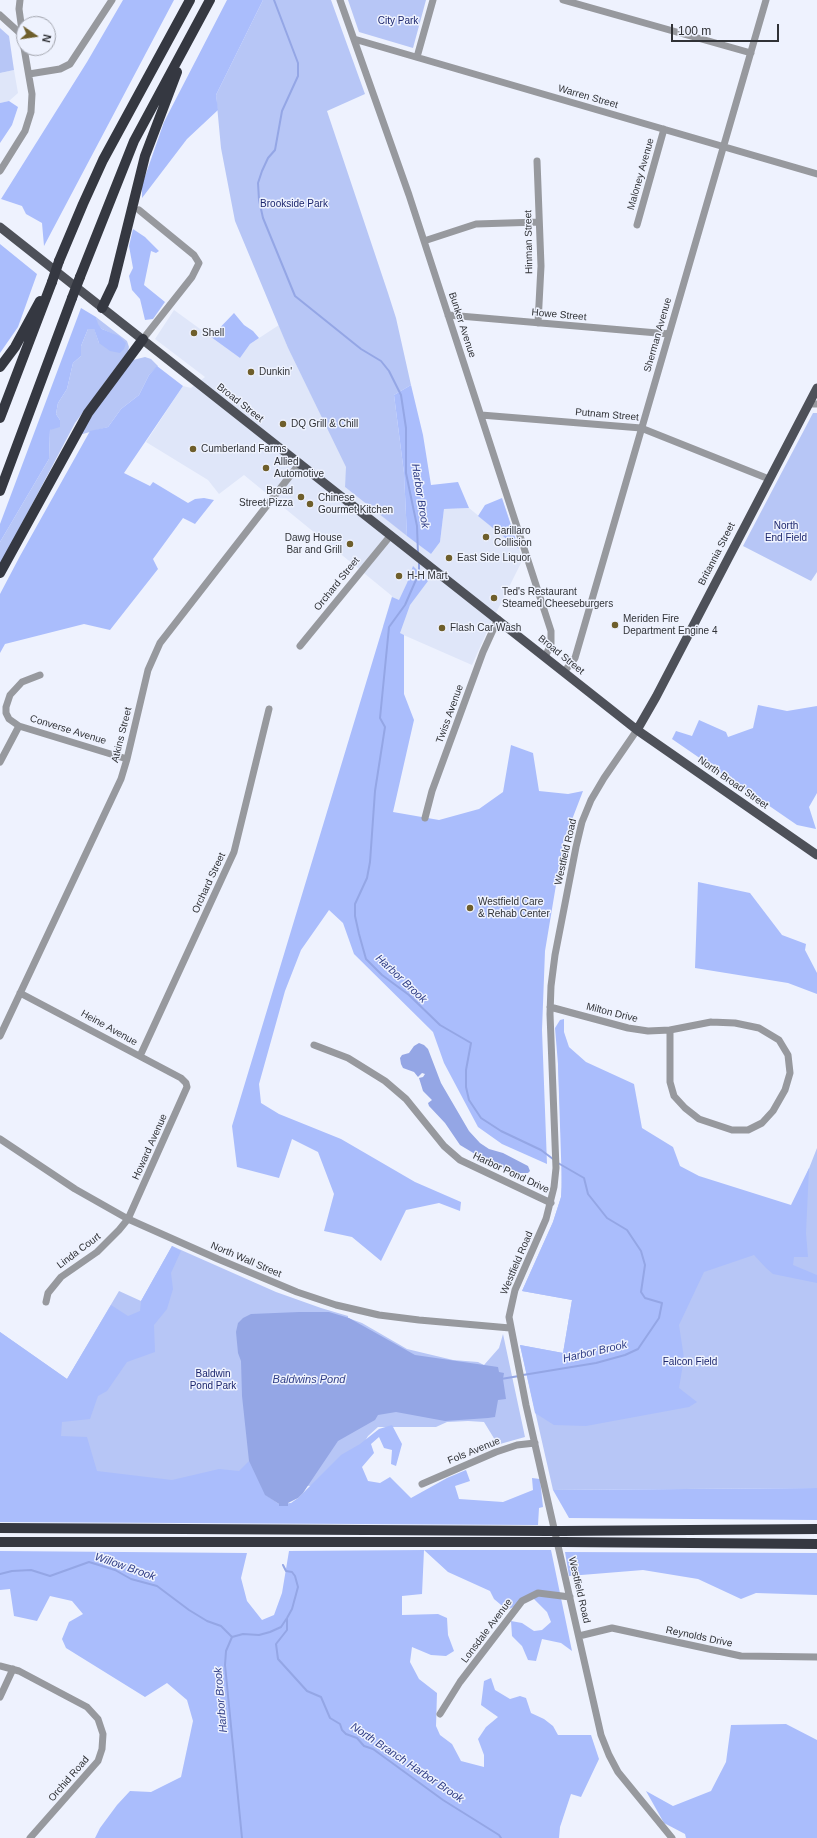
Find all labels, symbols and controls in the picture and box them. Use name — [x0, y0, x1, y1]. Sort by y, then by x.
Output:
park label: City Park — [378, 15, 418, 27]
north arrow — [16, 16, 56, 56]
scale bar — [673, 16, 781, 42]
text: 100 m — [678, 24, 711, 38]
text: N — [40, 33, 53, 44]
street label: Warren Street — [557, 83, 619, 111]
street label: Maloney Avenue — [625, 137, 657, 211]
park label: Brookside Park — [260, 198, 328, 210]
street label: Hinman Street — [522, 210, 536, 274]
street label: Bunker Avenue — [446, 291, 478, 359]
street label: Sherman Avenue — [642, 296, 674, 374]
street label: Howe Street — [531, 307, 587, 323]
place label: Shell — [202, 327, 224, 339]
marker: Shell — [189, 328, 199, 338]
place label: Dunkin' — [259, 366, 292, 378]
marker: Dunkin' — [246, 367, 256, 377]
street label: Broad Street — [214, 381, 266, 425]
street label: Putnam Street — [575, 406, 639, 424]
place label: DQ Grill & Chill — [291, 418, 358, 430]
marker: DQ Grill & Chill — [278, 419, 288, 429]
place label: Cumberland Farms — [201, 443, 287, 455]
marker: Cumberland Farms — [188, 444, 198, 454]
place label: Allied Automotive — [274, 456, 324, 480]
marker: Allied Automotive — [261, 463, 271, 473]
water label: Harbor Brook — [408, 463, 432, 529]
place label: Broad Street Pizza — [239, 485, 293, 508]
marker: Broad Street Pizza — [296, 492, 306, 502]
place label: Chinese Gourmet Kitchen — [318, 492, 393, 516]
marker: Chinese Gourmet Kitchen — [305, 499, 315, 509]
park label: North End Field — [765, 520, 807, 544]
street label: Britannia Street — [696, 521, 738, 587]
place label: Barillaro Collision — [494, 525, 532, 548]
place label: Dawg House Bar and Grill — [285, 532, 342, 556]
marker: Barillaro Collision — [481, 532, 491, 542]
marker: Dawg House Bar and Grill — [345, 539, 355, 549]
place label: East Side Liquor — [457, 552, 530, 564]
marker: East Side Liquor — [444, 553, 454, 563]
street label: Orchard Street — [312, 555, 362, 613]
place label: H-H Mart — [407, 570, 448, 582]
marker: H-H Mart — [394, 571, 404, 581]
place label: Ted's Restaurant Steamed Cheeseburgers — [502, 586, 613, 610]
marker: Ted's Restaurant Steamed Cheeseburgers — [489, 593, 499, 603]
place label: Meriden Fire Department Engine 4 — [623, 613, 718, 636]
marker: Meriden Fire Department Engine 4 — [610, 620, 620, 630]
place label: Flash Car Wash — [450, 622, 521, 634]
marker: Flash Car Wash — [437, 623, 447, 633]
street label: Broad Street — [535, 633, 587, 677]
street label: Twiss Avenue — [434, 683, 466, 745]
street label: Atkins Street — [109, 706, 135, 764]
street label: Converse Avenue — [28, 713, 108, 747]
street label: North Broad Street — [695, 754, 771, 812]
street label: Westfield Road — [553, 818, 579, 886]
street label: Orchard Street — [190, 851, 228, 915]
place label: Westfield Care & Rehab Center — [478, 896, 550, 920]
marker: Westfield Care & Rehab Center — [465, 903, 475, 913]
water label: Harbor Brook — [373, 952, 429, 1006]
street label: Milton Drive — [585, 1001, 639, 1025]
street label: Heine Avenue — [79, 1008, 139, 1048]
street label: Howard Avenue — [130, 1112, 170, 1182]
street label: Harbor Pond Drive — [471, 1150, 551, 1196]
street label: Westfield Road — [498, 1230, 536, 1296]
street label: Linda Court — [55, 1231, 103, 1271]
street label: North Wall Street — [209, 1240, 283, 1280]
water label: Harbor Brook — [562, 1338, 628, 1366]
park label: Falcon Field — [663, 1356, 717, 1368]
park label: Baldwin Pond Park — [190, 1368, 236, 1392]
water label: Baldwins Pond — [273, 1373, 345, 1387]
street label: Fols Avenue — [446, 1435, 502, 1467]
water label: Willow Brook — [93, 1550, 157, 1584]
street label: Westfield Road — [566, 1556, 592, 1624]
street label: Lonsdale Avenue — [459, 1597, 515, 1665]
street label: Reynolds Drive — [665, 1624, 733, 1650]
water label: Harbor Brook — [212, 1667, 230, 1733]
water label: North Branch Harbor Brook — [348, 1720, 466, 1806]
street label: Orchid Road — [46, 1754, 92, 1804]

